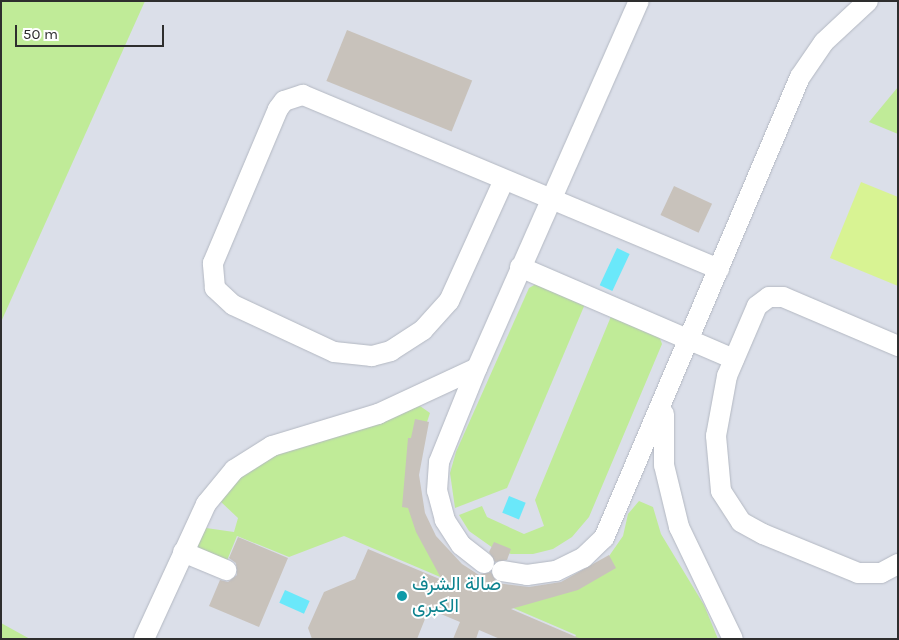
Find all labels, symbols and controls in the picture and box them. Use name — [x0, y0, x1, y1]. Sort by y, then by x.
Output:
scale bar — [18, 15, 166, 47]
text: 50 m — [23, 25, 58, 43]
place label: صالة الشرف الكبرى — [412, 574, 501, 618]
marker: صالة الشرف الكبرى — [396, 590, 408, 602]

